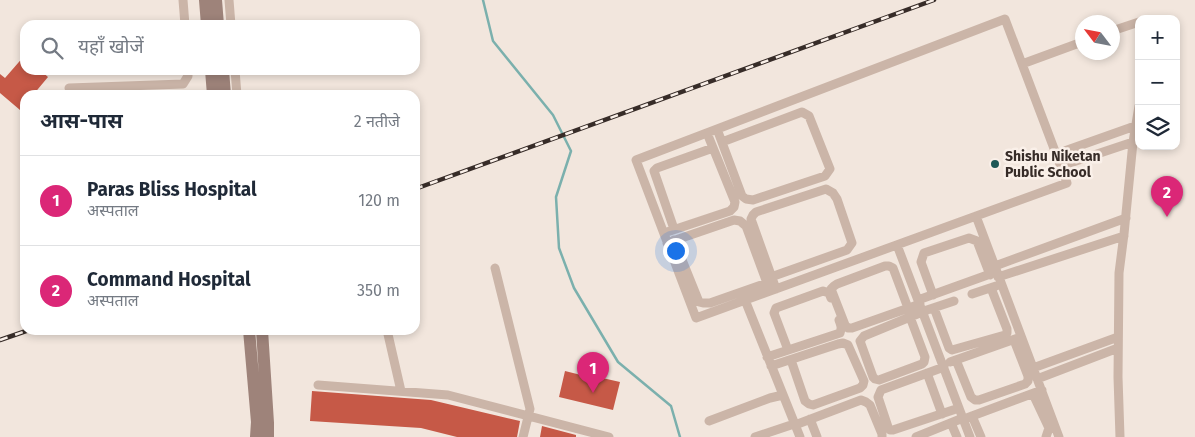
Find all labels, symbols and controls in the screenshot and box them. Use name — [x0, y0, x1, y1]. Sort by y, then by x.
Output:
north arrow — [1075, 15, 1120, 60]
map controls — [1135, 15, 1180, 150]
button: + — [1135, 15, 1180, 60]
search box — [20, 20, 420, 75]
icon: search — [38, 34, 66, 62]
text: यहाँ खोजें — [78, 35, 144, 58]
button: − — [1135, 60, 1180, 105]
button: layers — [1135, 105, 1180, 150]
text: आस-पास — [40, 108, 123, 134]
text: 2 नतीजे — [354, 112, 400, 131]
place label: Shishu Niketan Public School — [1005, 148, 1101, 181]
marker: Shishu Niketan Public School — [989, 158, 1001, 170]
pin: 2 — [1151, 176, 1183, 217]
text: Paras Bliss Hospital — [87, 178, 257, 201]
text: 1 — [52, 191, 60, 210]
text: 120 m — [358, 191, 400, 210]
text: अस्पताल — [87, 201, 139, 220]
your location — [663, 238, 689, 264]
text: Command Hospital — [87, 268, 251, 291]
text: 2 — [52, 281, 60, 300]
text: 350 m — [357, 281, 400, 300]
text: अस्पताल — [87, 291, 139, 310]
pin: 1 — [577, 352, 609, 393]

